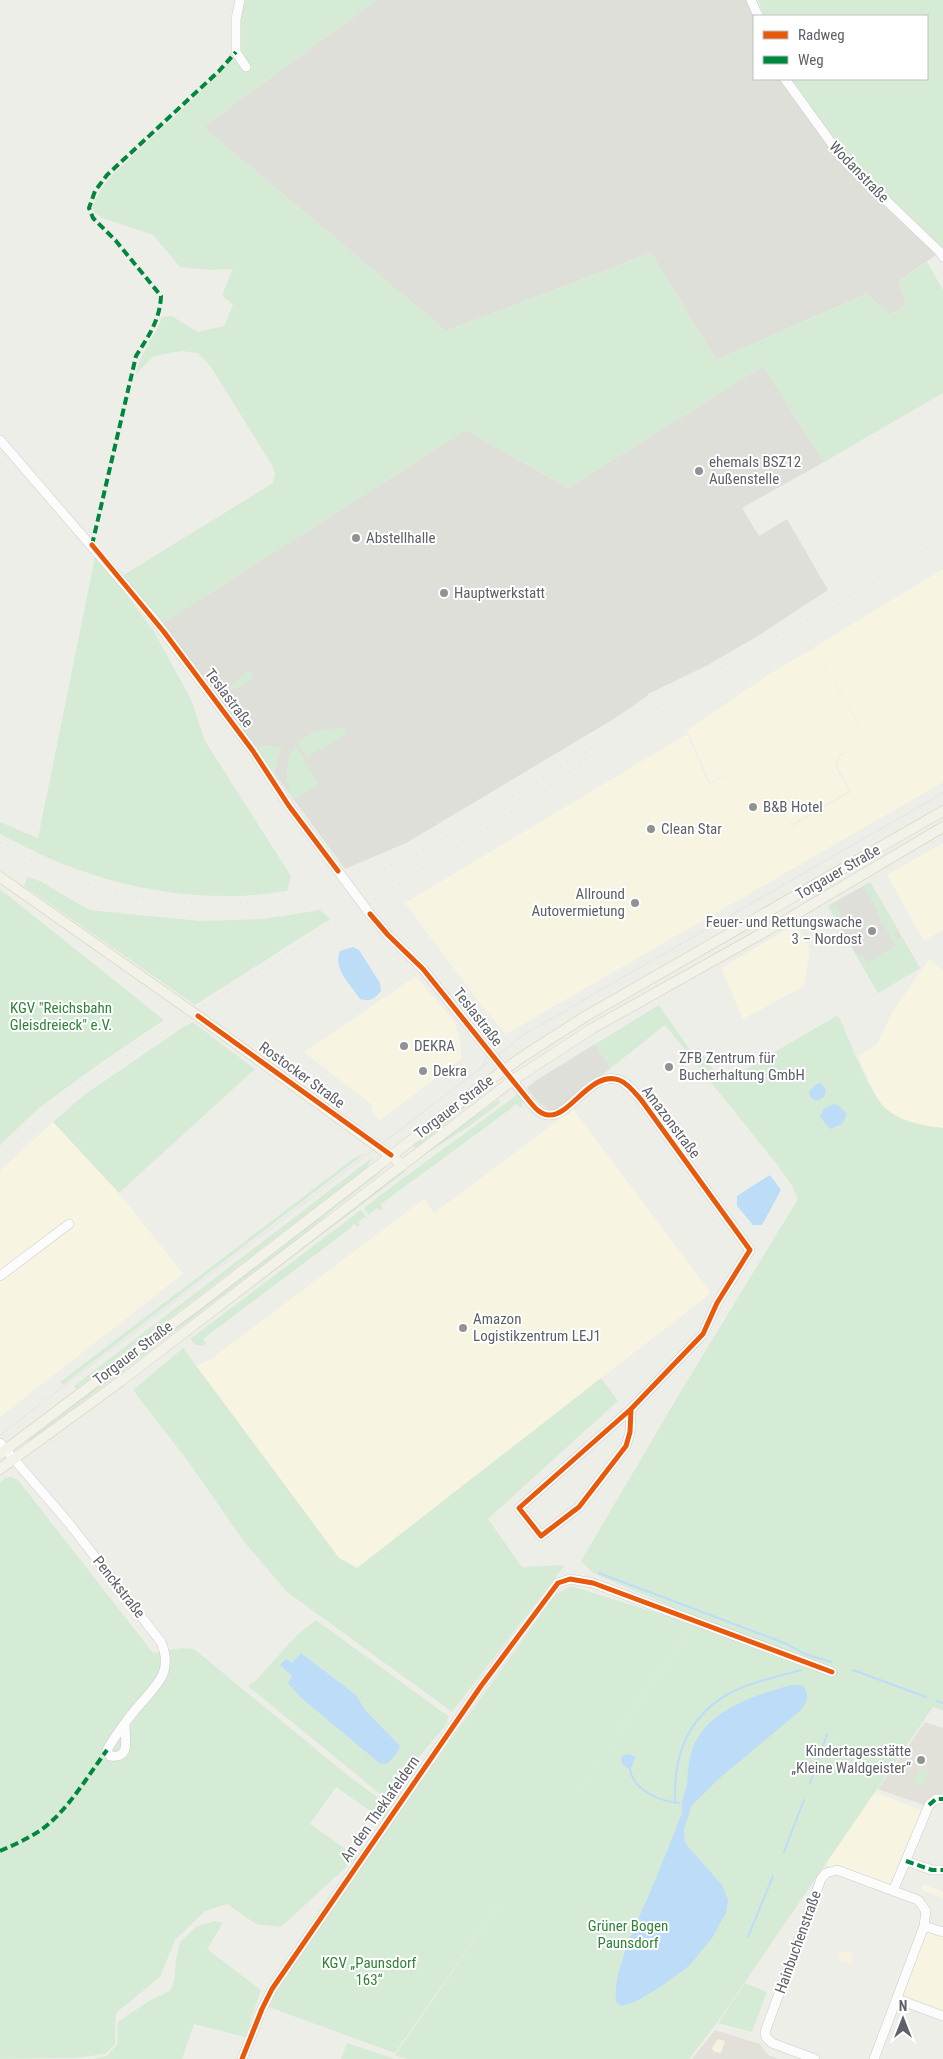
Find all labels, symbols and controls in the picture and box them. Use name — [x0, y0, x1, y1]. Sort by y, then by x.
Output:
legend — [753, 15, 928, 80]
text: Radweg — [798, 26, 845, 44]
text: Weg — [798, 51, 824, 69]
street label: Wodanstraße — [825, 138, 893, 206]
place label: ehemals BSZ12 Außenstelle — [709, 453, 801, 488]
marker: ehemals BSZ12 Außenstelle — [693, 465, 705, 477]
place label: Abstellhalle — [366, 529, 436, 547]
marker: Abstellhalle — [350, 532, 362, 544]
place label: Hauptwerkstatt — [454, 584, 545, 602]
marker: Hauptwerkstatt — [438, 587, 450, 599]
street label: Teslastraße — [201, 665, 257, 731]
place label: B&B Hotel — [763, 798, 823, 816]
marker: B&B Hotel — [747, 801, 759, 813]
place label: Clean Star — [661, 820, 722, 838]
marker: Clean Star — [645, 823, 657, 835]
street label: Torgauer Straße — [793, 841, 883, 903]
place label: Allround Autovermietung — [531, 885, 625, 920]
marker: Allround Autovermietung — [629, 897, 641, 909]
place label: Feuer- und Rettungswache 3 – Nordost — [706, 913, 862, 948]
marker: Feuer- und Rettungswache 3 – Nordost — [866, 925, 878, 937]
street label: Teslastraße — [450, 984, 506, 1050]
park label: KGV "Reichsbahn Gleisdreieck" e.V. — [10, 999, 112, 1034]
place label: DEKRA — [414, 1037, 455, 1055]
street label: Rostocker Straße — [256, 1038, 348, 1112]
marker: DEKRA — [398, 1040, 410, 1052]
place label: ZFB Zentrum für Bucherhaltung GmbH — [679, 1049, 805, 1084]
marker: ZFB Zentrum für Bucherhaltung GmbH — [663, 1061, 675, 1073]
place label: Dekra — [433, 1062, 467, 1080]
marker: Dekra — [417, 1065, 429, 1077]
street label: Torgauer Straße — [411, 1071, 497, 1143]
street label: Amazonstraße — [638, 1082, 704, 1162]
place label: Amazon Logistikzentrum LEJ1 — [473, 1310, 601, 1345]
street label: Torgauer Straße — [90, 1317, 176, 1389]
marker: Amazon Logistikzentrum LEJ1 — [457, 1322, 469, 1334]
street label: Penckstraße — [89, 1552, 149, 1622]
place label: Kindertagesstätte „Kleine Waldgeister“ — [791, 1742, 911, 1777]
street label: An den Theklafeldern — [337, 1753, 423, 1865]
marker: Kindertagesstätte „Kleine Waldgeister“ — [915, 1754, 927, 1766]
street label: Hainbuchenstraße — [771, 1888, 825, 1996]
park label: Grüner Bogen Paunsdorf — [588, 1917, 668, 1952]
park label: KGV „Paunsdorf 163“ — [322, 1954, 417, 1989]
north arrow — [878, 1994, 928, 2044]
text: N — [899, 1998, 907, 2014]

